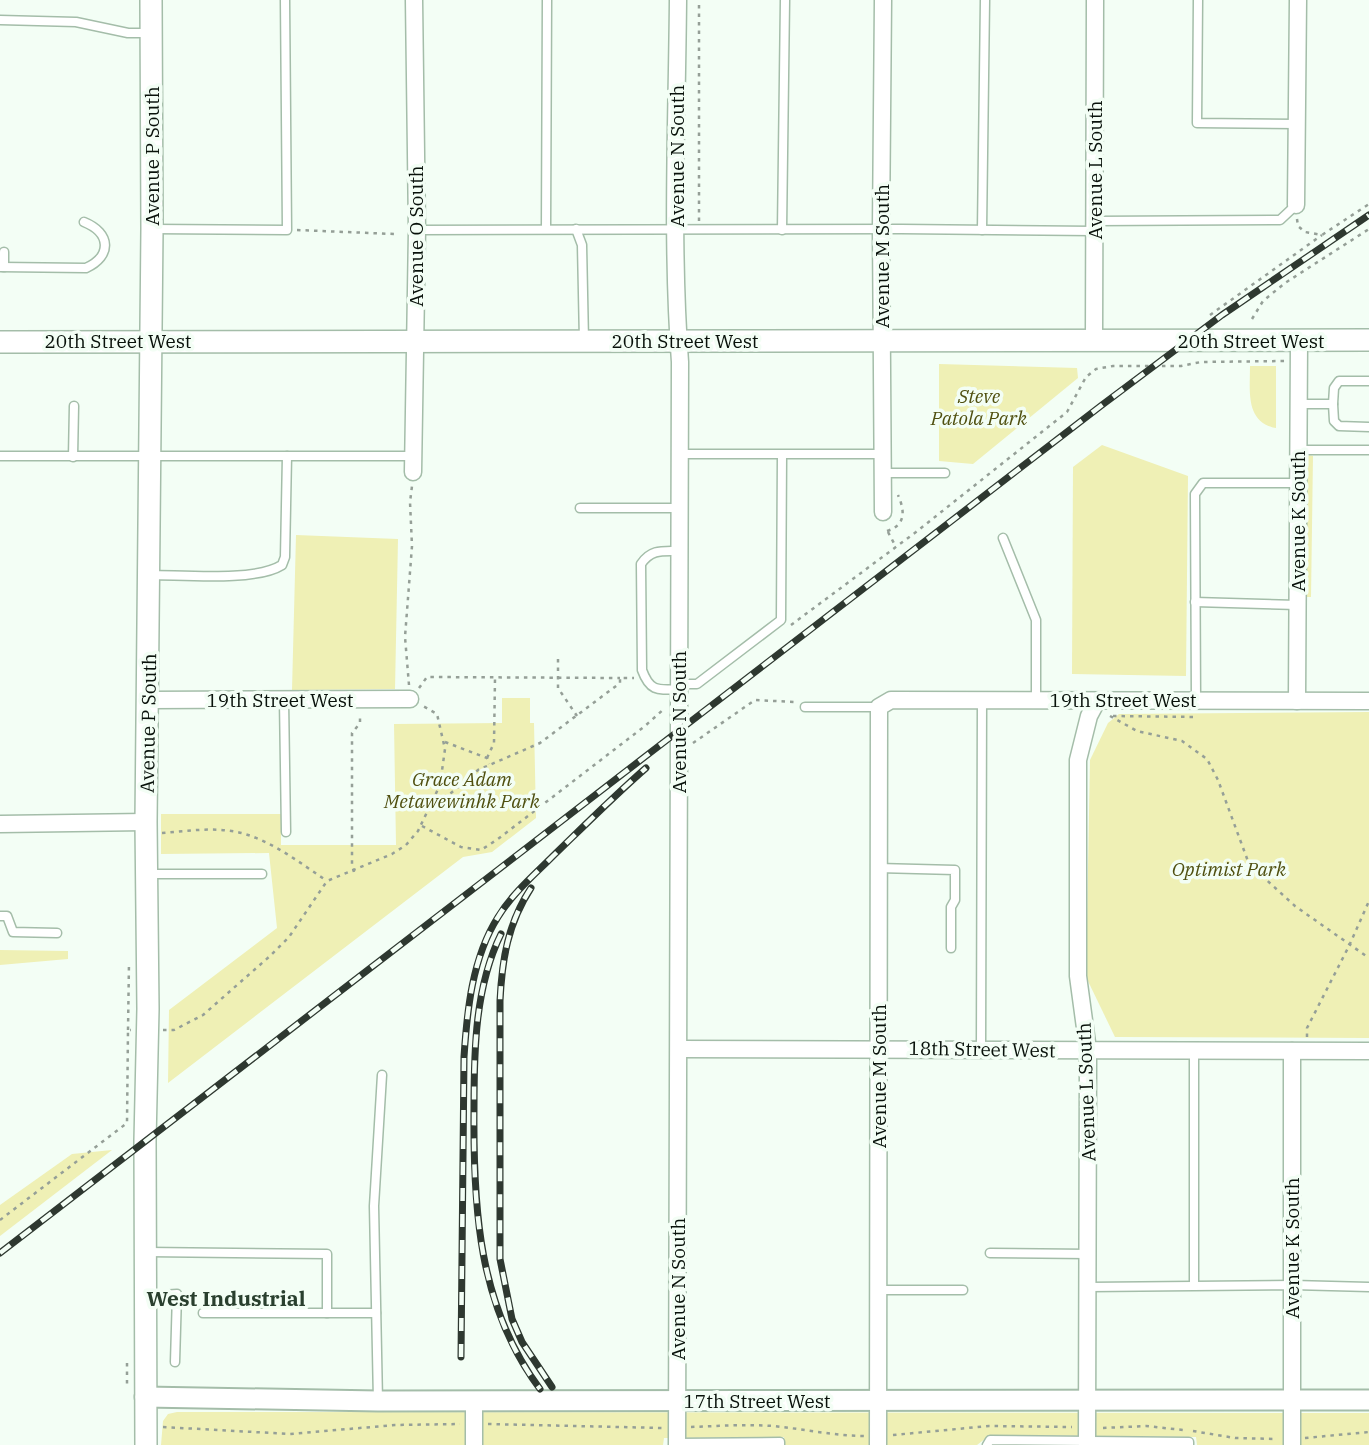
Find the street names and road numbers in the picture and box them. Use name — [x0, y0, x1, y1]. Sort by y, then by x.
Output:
street label: Avenue N South — [665, 85, 689, 227]
street label: Avenue P South — [140, 86, 164, 226]
street label: Avenue L South — [1083, 100, 1107, 240]
street label: Avenue O South — [404, 165, 428, 307]
street label: Avenue M South — [870, 184, 894, 328]
street label: 20th Street West — [44, 329, 192, 353]
street label: 20th Street West — [611, 329, 759, 353]
street label: 20th Street West — [1177, 329, 1325, 353]
street label: Avenue K South — [1286, 450, 1310, 592]
street label: Avenue N South — [667, 651, 691, 793]
street label: Avenue P South — [135, 653, 161, 793]
street label: 19th Street West — [206, 688, 354, 712]
street label: 19th Street West — [1049, 688, 1197, 712]
street label: Avenue M South — [867, 1004, 891, 1148]
street label: Avenue L South — [1072, 1022, 1100, 1162]
street label: 18th Street West — [908, 1036, 1056, 1062]
street label: Avenue K South — [1280, 1177, 1304, 1319]
street label: Avenue N South — [666, 1218, 690, 1360]
street label: 17th Street West — [683, 1389, 831, 1413]

